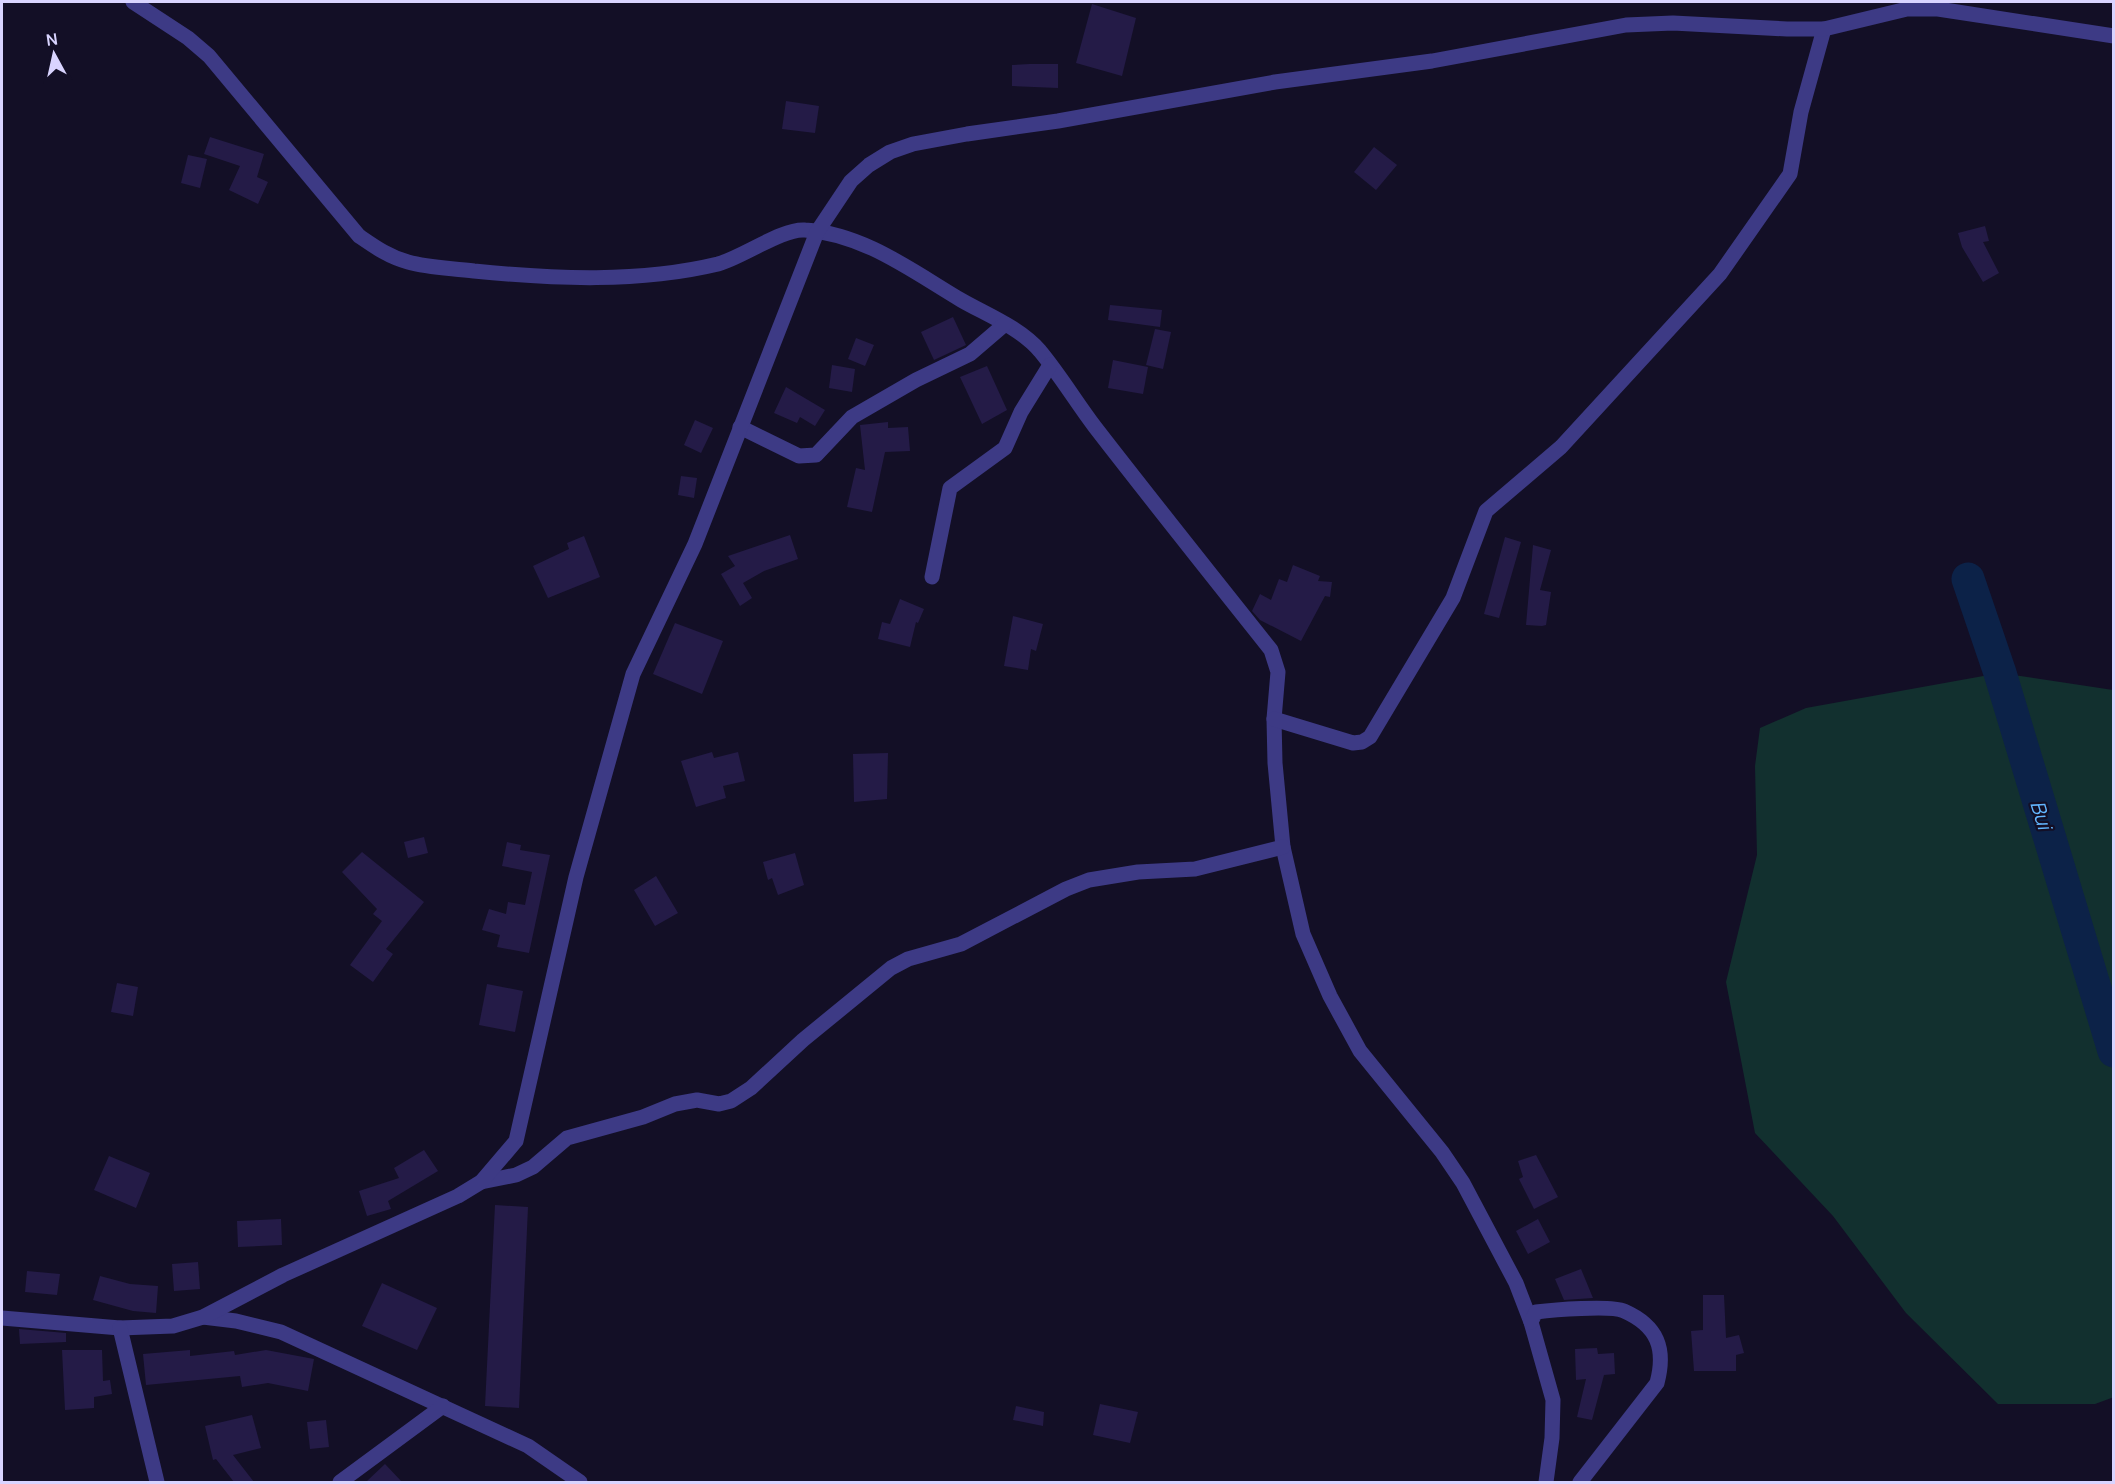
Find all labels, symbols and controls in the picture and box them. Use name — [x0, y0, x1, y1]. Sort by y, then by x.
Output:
north arrow — [24, 24, 84, 84]
text: N — [45, 27, 59, 51]
water label: Bui — [2024, 797, 2059, 835]

